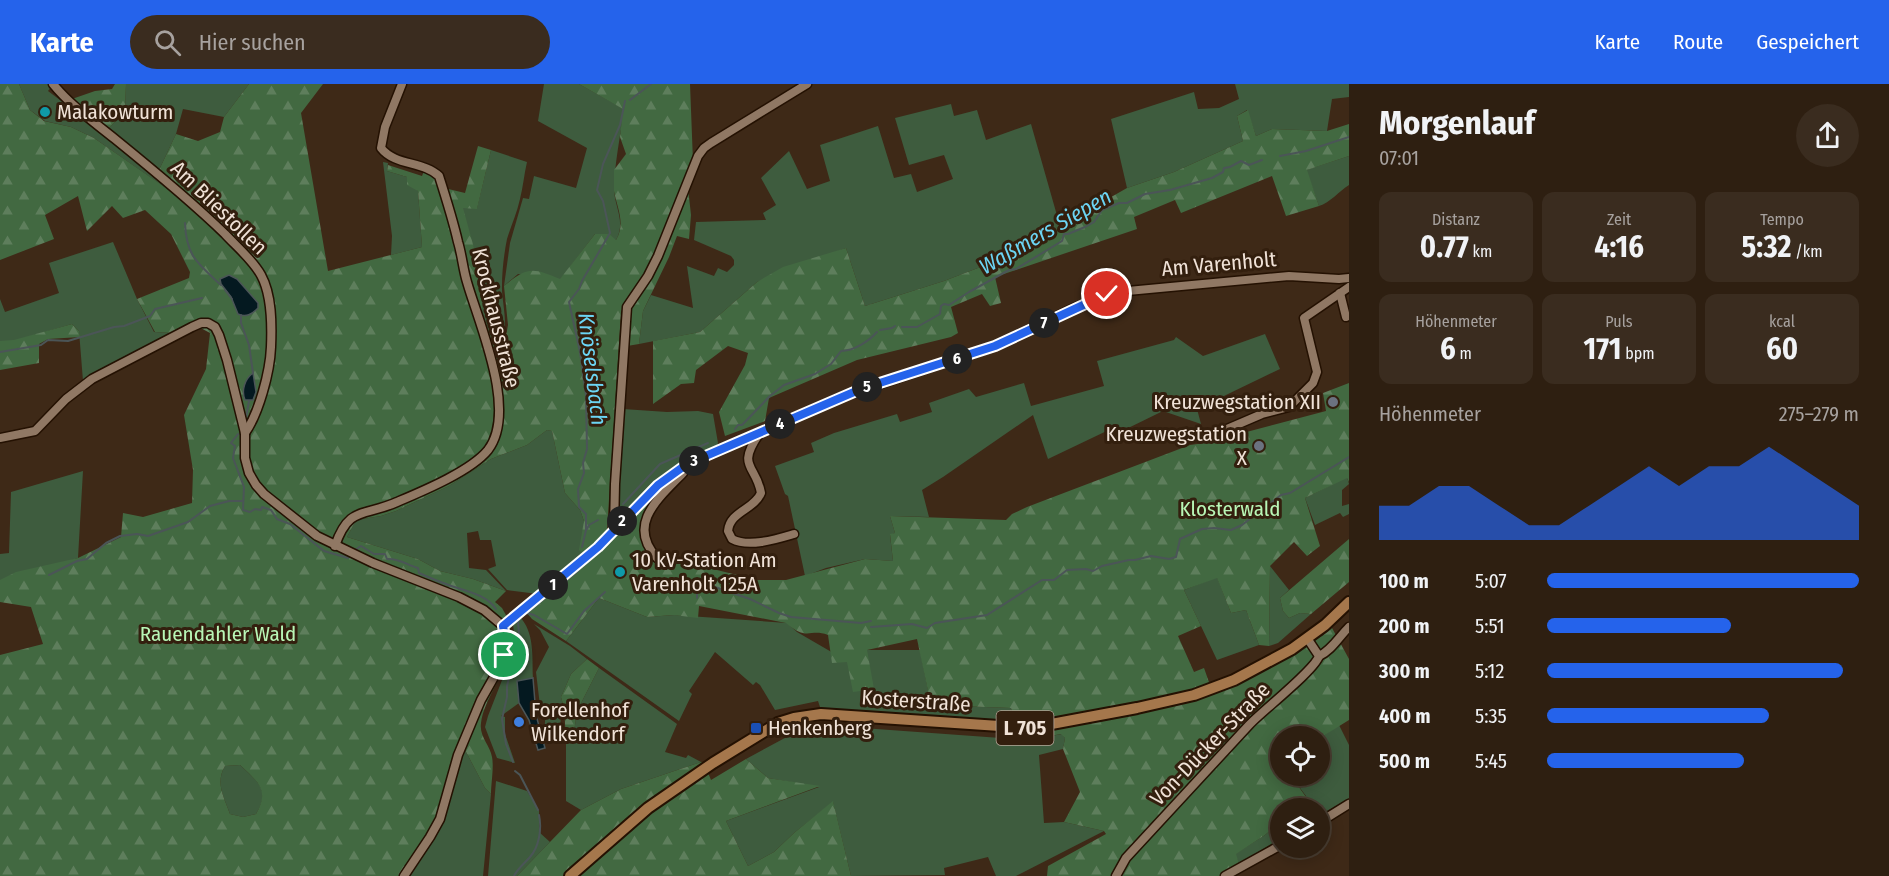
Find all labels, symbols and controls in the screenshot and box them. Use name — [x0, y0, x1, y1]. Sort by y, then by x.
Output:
search box — [130, 15, 550, 69]
text: Karte — [30, 26, 94, 59]
icon: search — [151, 26, 184, 59]
text: Hier suchen — [199, 29, 306, 56]
text: Karte — [1595, 29, 1640, 55]
text: Route — [1673, 29, 1723, 55]
text: Gespeichert — [1756, 29, 1859, 55]
place label: Malakowturm — [57, 99, 173, 125]
text: Morgenlauf — [1379, 103, 1535, 143]
button: share — [1796, 104, 1859, 167]
marker: Malakowturm — [38, 105, 52, 119]
text: 07:01 — [1379, 146, 1419, 170]
street label: Am Bliestollen — [165, 156, 273, 260]
water label: Waßmers Siepen — [974, 183, 1116, 280]
text: Distanz — [1432, 210, 1480, 229]
text: Zeit — [1607, 210, 1631, 229]
text: Tempo — [1760, 210, 1804, 229]
text: 0.77 — [1420, 229, 1469, 265]
text: 4:16 — [1594, 229, 1644, 265]
text: 5:32 — [1742, 229, 1791, 265]
text: km — [1469, 242, 1492, 261]
text: /km — [1791, 242, 1822, 261]
street label: Krockhausstraße — [466, 245, 526, 391]
street label: Am Varenholt — [1161, 246, 1278, 282]
pin — [1081, 268, 1132, 319]
icon: check — [1090, 277, 1123, 310]
pin: 7 — [1029, 308, 1059, 338]
water label: Knöselsbach — [572, 311, 613, 427]
text: Höhenmeter — [1415, 312, 1497, 331]
text: Puls — [1605, 312, 1633, 331]
text: kcal — [1769, 312, 1795, 331]
text: 7 — [1041, 313, 1047, 332]
text: 6 — [1440, 331, 1456, 367]
text: 171 — [1583, 331, 1621, 367]
text: 60 — [1766, 331, 1798, 367]
pin: 6 — [942, 344, 972, 374]
text: m — [1456, 344, 1472, 363]
text: bpm — [1621, 344, 1655, 363]
text: 6 — [953, 349, 961, 368]
pin: 5 — [852, 372, 882, 402]
text: 5 — [863, 377, 871, 396]
place label: Kreuzwegstation XII — [1153, 389, 1321, 415]
marker: Kreuzwegstation XII — [1326, 395, 1340, 409]
text: Höhenmeter — [1379, 402, 1481, 426]
text: 275–279 m — [1779, 402, 1859, 426]
pin: 4 — [765, 409, 795, 439]
text: 4 — [776, 414, 784, 433]
place label: Kreuzwegstation X — [1105, 421, 1248, 471]
marker: Kreuzwegstation X — [1252, 439, 1266, 453]
pin: 3 — [679, 446, 709, 476]
text: 3 — [690, 451, 698, 470]
park label: Klosterwald — [1179, 496, 1281, 522]
pin: 2 — [607, 506, 637, 536]
text: 2 — [618, 511, 626, 530]
place label: 10 kV-Station Am Varenholt 125A — [632, 547, 777, 597]
marker: 10 kV-Station Am Varenholt 125A — [613, 565, 627, 579]
text: 100 m — [1379, 569, 1429, 593]
text: 5:07 — [1475, 569, 1507, 593]
pin: 1 — [538, 570, 568, 600]
text: 1 — [550, 575, 556, 594]
text: 200 m — [1379, 614, 1430, 638]
text: 5:51 — [1475, 614, 1505, 638]
park label: Rauendahler Wald — [140, 621, 296, 647]
pin — [478, 629, 529, 680]
icon: arrive — [487, 638, 520, 671]
text: 300 m — [1379, 659, 1430, 683]
text: 5:12 — [1475, 659, 1504, 683]
street label: Von-Dücker-Straße — [1145, 677, 1275, 811]
street label: Kosterstraße — [861, 684, 971, 718]
place label: Forellenhof Wilkendorf — [531, 697, 630, 747]
text: 400 m — [1379, 704, 1431, 728]
text: 5:35 — [1475, 704, 1507, 728]
road number: L 705 — [996, 711, 1054, 745]
marker: Forellenhof Wilkendorf — [512, 715, 526, 729]
place label: Henkenberg — [768, 715, 872, 741]
marker: Henkenberg — [749, 721, 763, 735]
map controls — [1270, 726, 1330, 858]
button: locate — [1270, 726, 1330, 786]
text: 500 m — [1379, 749, 1430, 773]
text: 5:45 — [1475, 749, 1507, 773]
button: layers — [1270, 798, 1330, 858]

